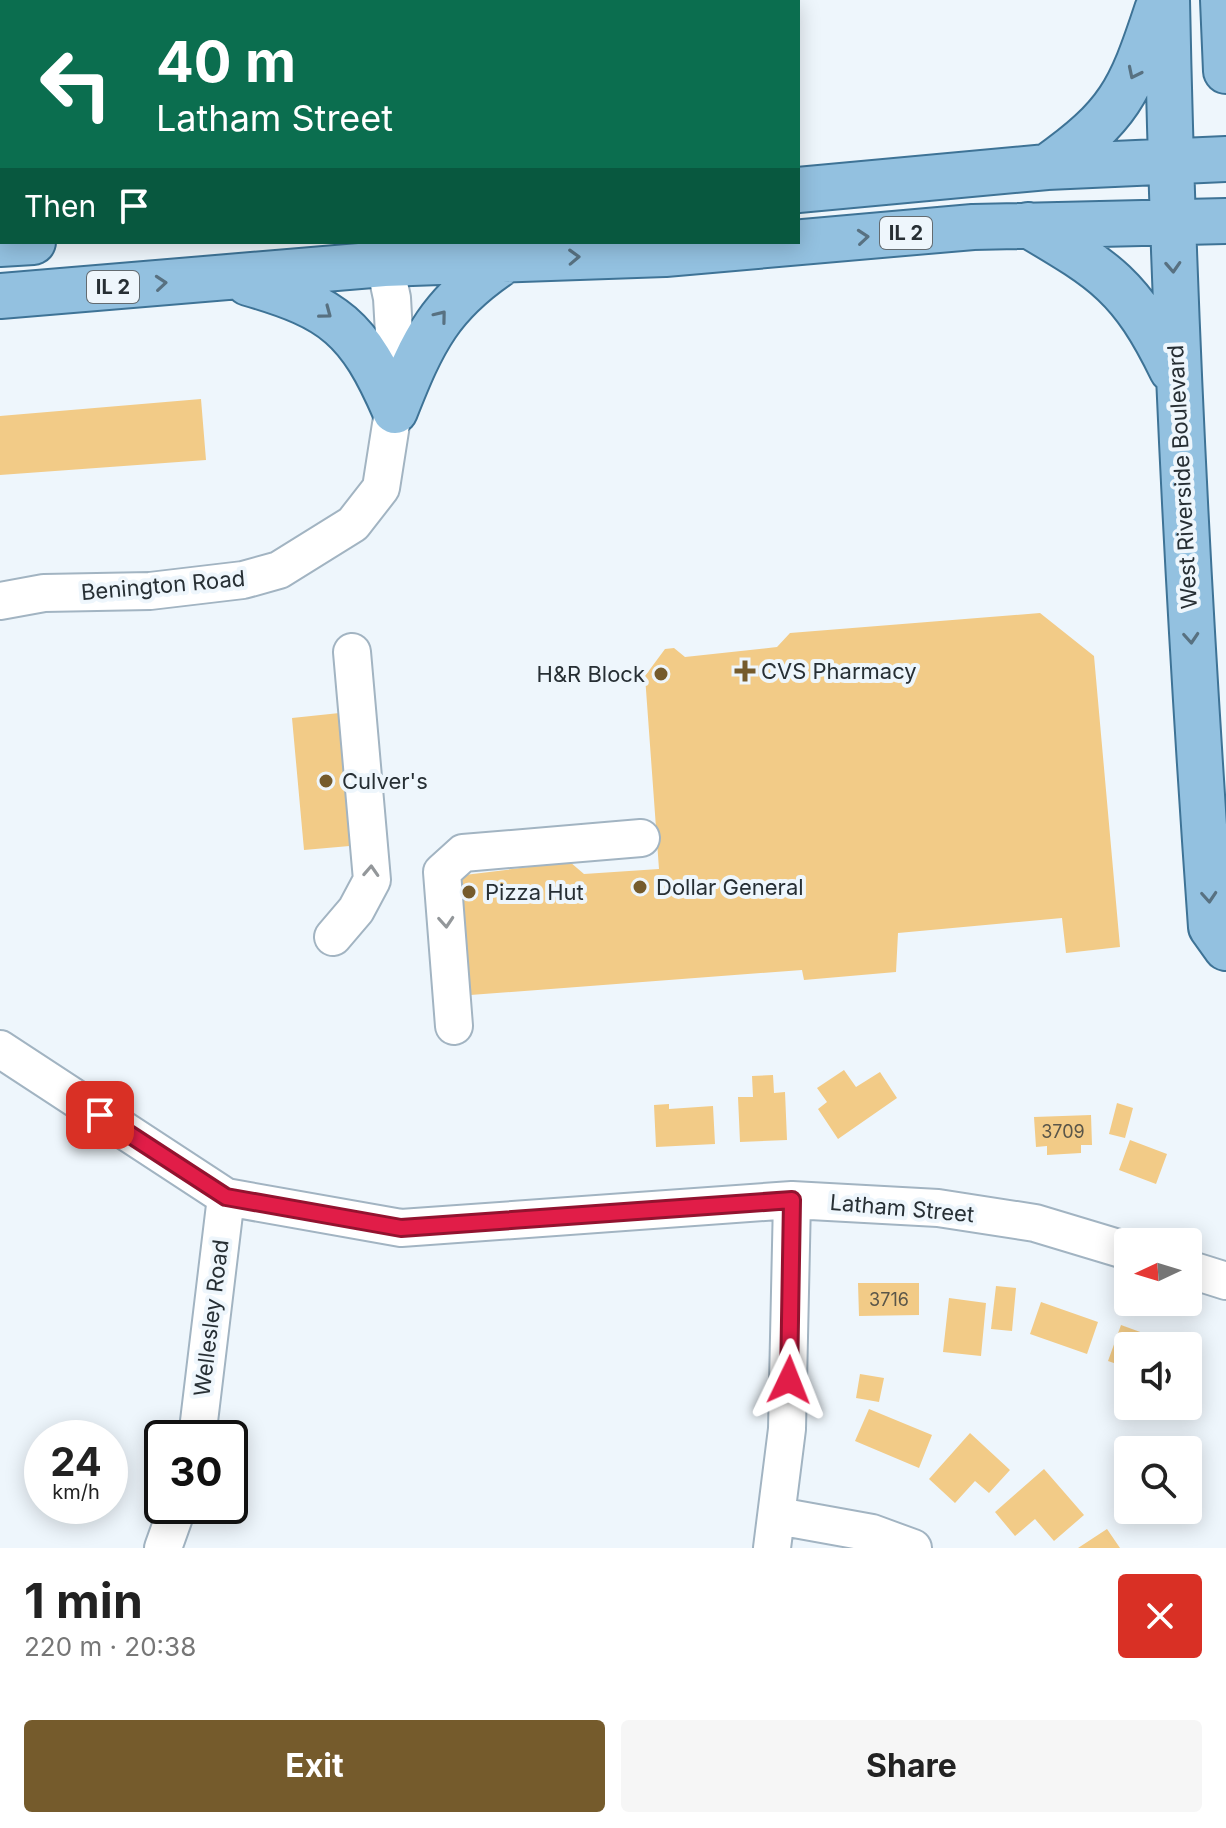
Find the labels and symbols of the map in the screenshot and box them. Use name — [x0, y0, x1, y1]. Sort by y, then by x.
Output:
one-way arrow — [1128, 65, 1144, 80]
road number: IL 2 — [880, 217, 932, 249]
one-way arrow — [857, 229, 870, 246]
one-way arrow — [568, 249, 581, 266]
one-way arrow — [1165, 261, 1182, 274]
road number: IL 2 — [87, 271, 139, 303]
one-way arrow — [155, 275, 168, 292]
one-way arrow — [317, 303, 332, 317]
one-way arrow — [431, 311, 446, 325]
street label: West Riverside Boulevard — [1162, 344, 1202, 610]
street label: Benington Road — [80, 565, 246, 605]
one-way arrow — [1182, 632, 1199, 645]
place label: CVS Pharmacy — [761, 658, 917, 684]
place label: H&R Block — [537, 661, 645, 687]
marker: CVS Pharmacy — [736, 662, 754, 680]
marker: H&R Block — [652, 665, 670, 683]
place label: Culver's — [342, 768, 428, 794]
marker: Culver's — [317, 772, 335, 790]
one-way arrow — [362, 864, 379, 877]
place label: Dollar General — [656, 874, 804, 900]
marker: Dollar General — [631, 878, 649, 896]
place label: Pizza Hut — [485, 879, 584, 905]
marker: Pizza Hut — [460, 883, 478, 901]
one-way arrow — [1200, 891, 1217, 904]
one-way arrow — [437, 916, 454, 929]
pin — [66, 1081, 134, 1149]
house number: 3709 — [1041, 1121, 1085, 1142]
street label: Latham Street — [829, 1189, 975, 1227]
north arrow — [1114, 1228, 1202, 1316]
street label: Wellesley Road — [188, 1238, 234, 1398]
house number: 3716 — [869, 1289, 909, 1310]
position arrow — [747, 1338, 831, 1422]
speed limit sign: 30 — [144, 1420, 248, 1524]

